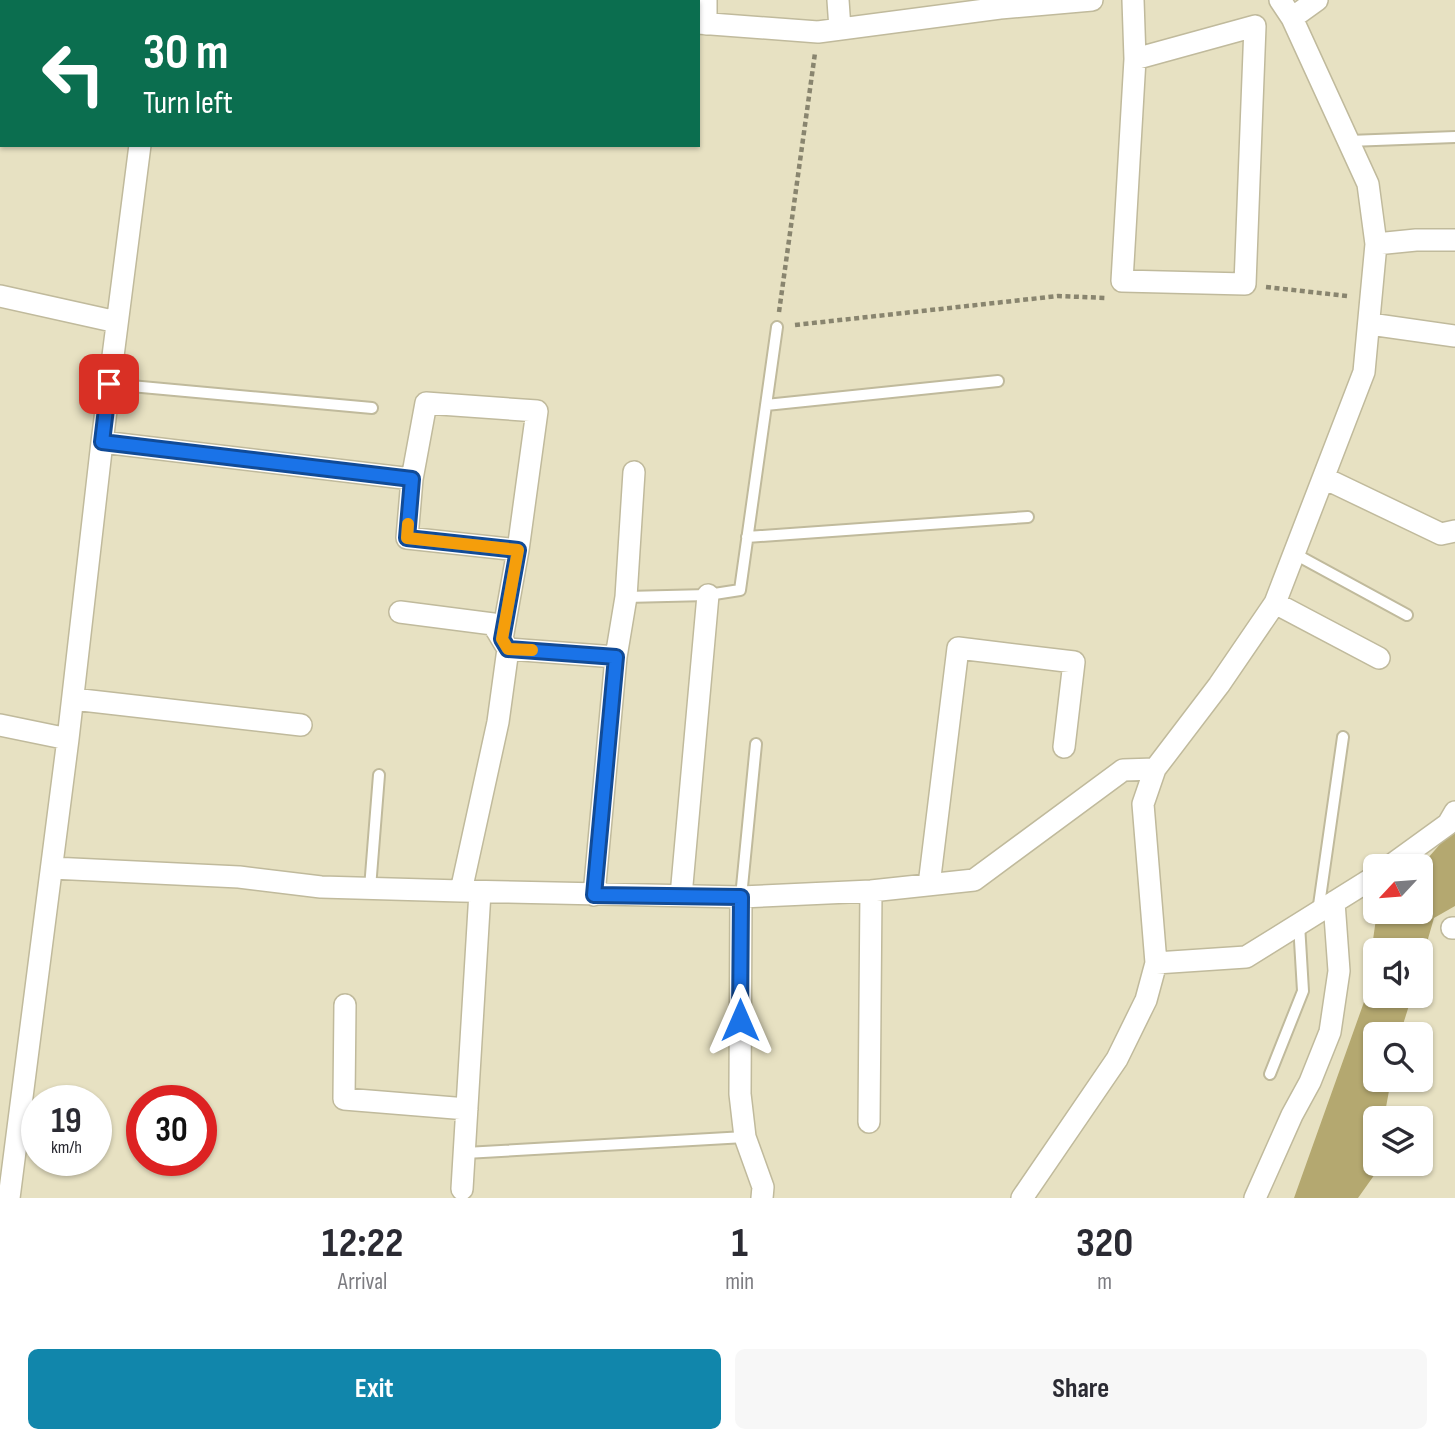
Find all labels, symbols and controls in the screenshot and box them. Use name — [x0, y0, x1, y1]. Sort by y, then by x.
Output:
text: 30 m — [143, 24, 228, 83]
icon: left — [28, 28, 119, 119]
text: Turn left — [143, 84, 233, 123]
pin — [79, 354, 139, 414]
icon: arrive — [90, 365, 128, 403]
north arrow — [1363, 854, 1433, 924]
map controls — [1363, 854, 1433, 1176]
button: sound — [1363, 938, 1433, 1008]
position arrow — [703, 983, 777, 1057]
button: search — [1363, 1022, 1433, 1092]
speed limit sign: 30 — [126, 1085, 217, 1176]
text: 19 — [51, 1100, 82, 1143]
button: layers — [1363, 1106, 1433, 1176]
text: km/h — [51, 1137, 82, 1158]
text: 12:22 — [322, 1218, 403, 1269]
text: 1 — [731, 1218, 748, 1269]
text: 320 — [1076, 1218, 1133, 1269]
text: Arrival — [338, 1268, 387, 1296]
text: min — [725, 1268, 754, 1296]
text: m — [1097, 1268, 1112, 1296]
button: Exit — [28, 1349, 721, 1429]
button: Share — [735, 1349, 1427, 1429]

